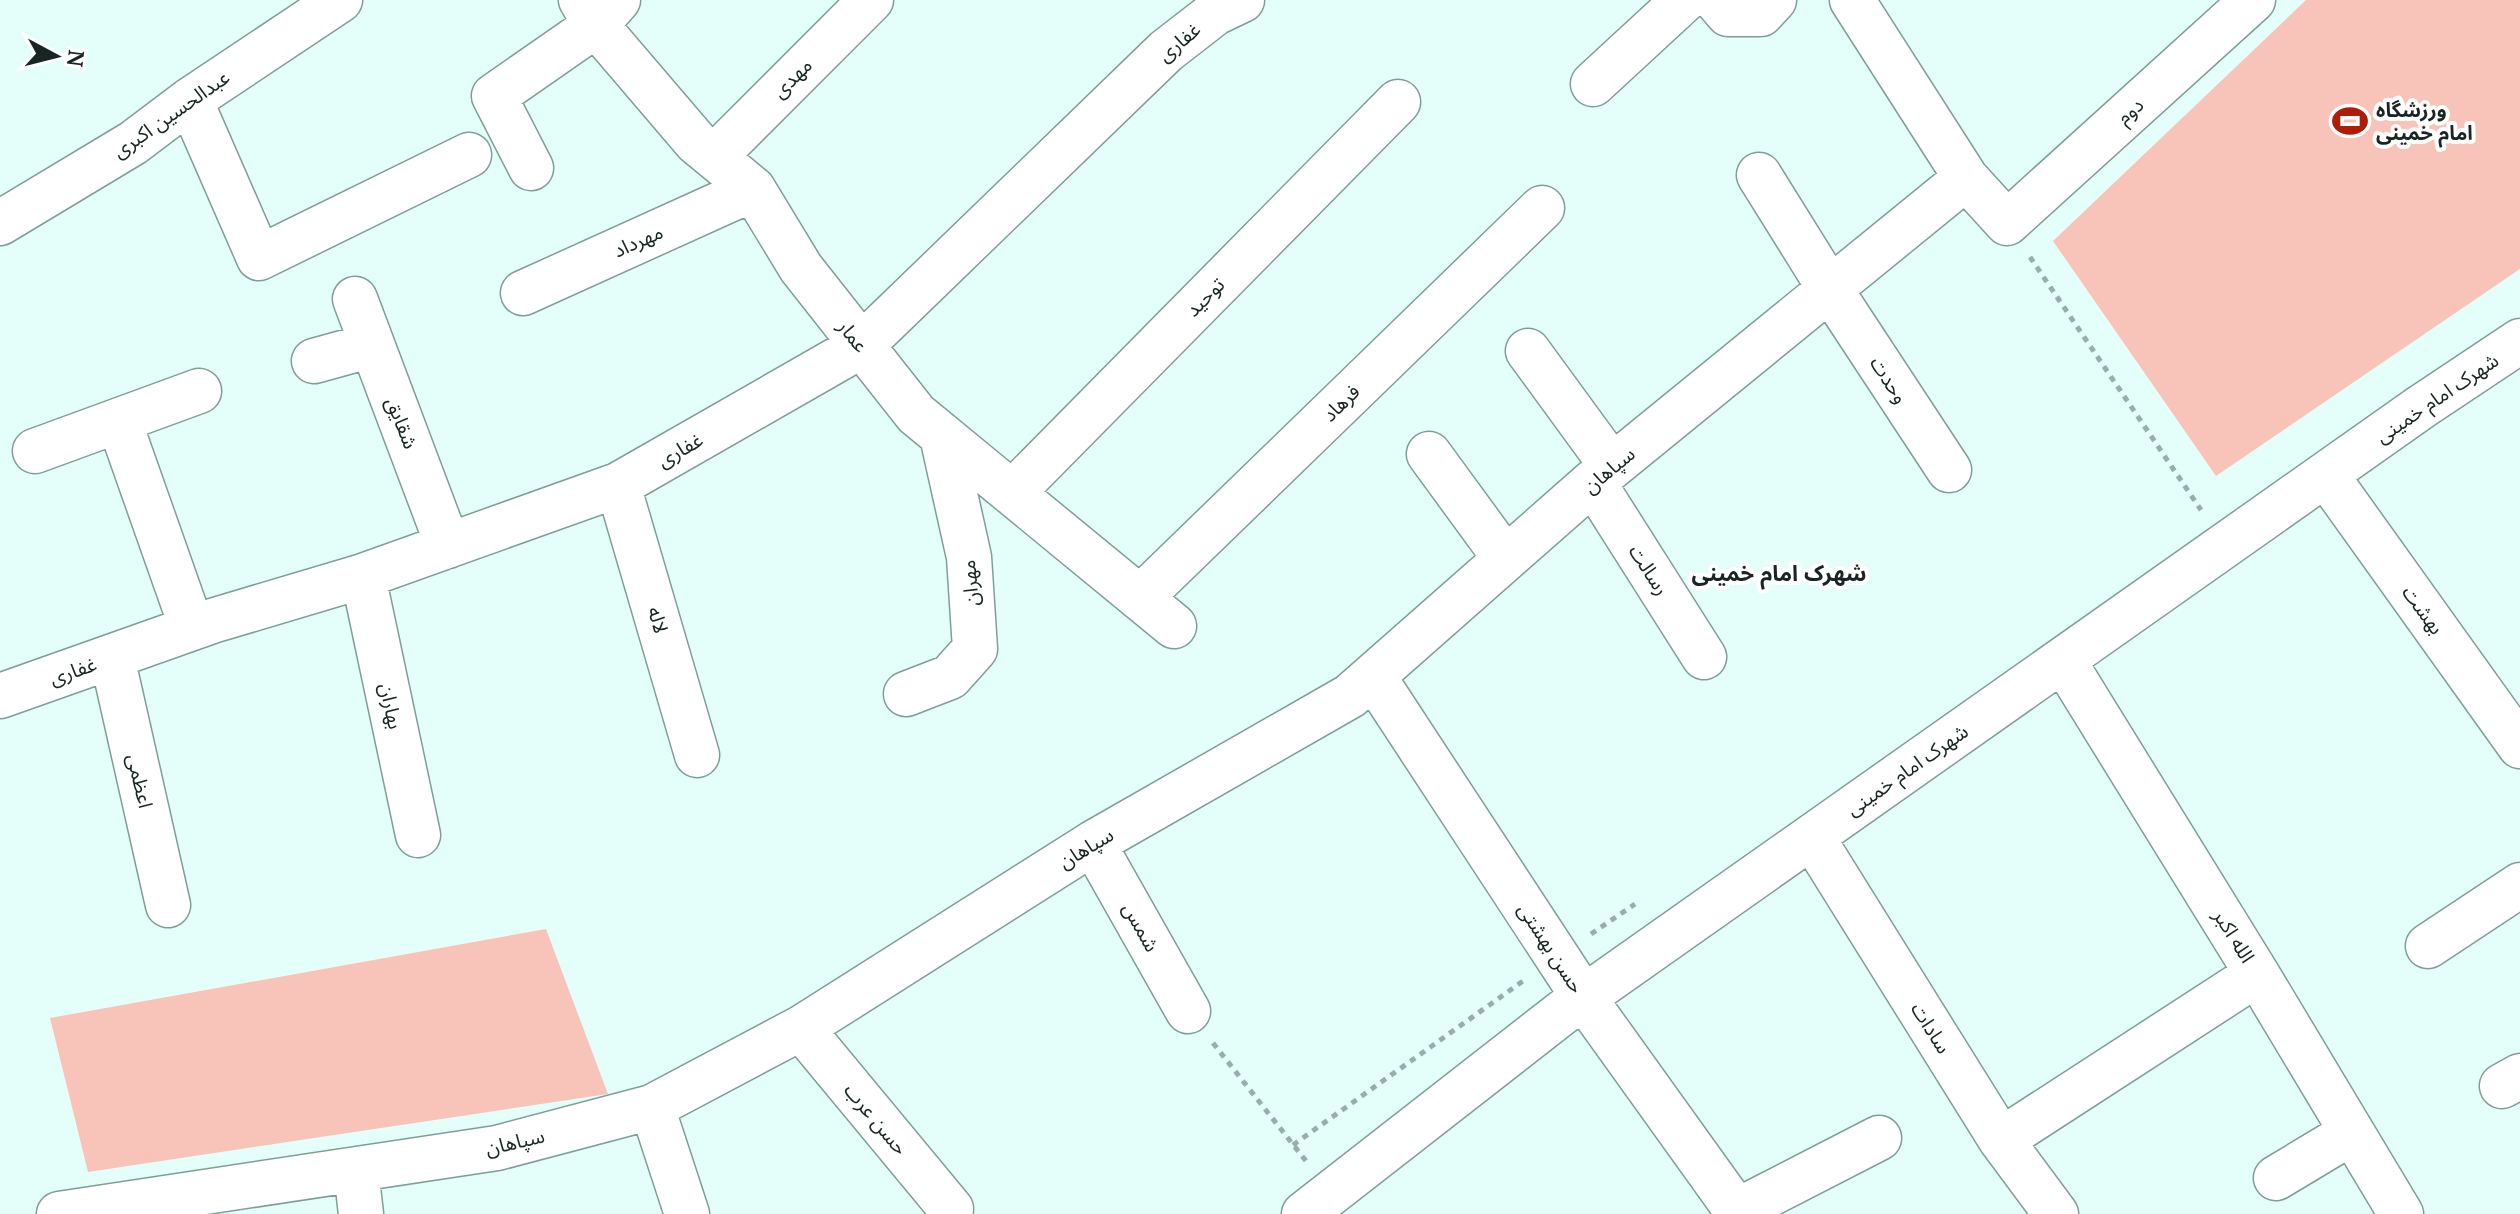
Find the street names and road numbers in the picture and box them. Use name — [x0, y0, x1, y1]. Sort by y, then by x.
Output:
street label: غفاری — [1151, 16, 1206, 67]
street label: مهدی — [766, 52, 818, 104]
street label: عبدالحسین اکبری — [107, 63, 235, 164]
street label: دوم — [2110, 91, 2151, 132]
street label: مهرداد — [609, 218, 667, 263]
street label: توحید — [1179, 271, 1230, 322]
street label: عمار — [831, 313, 875, 358]
street label: شهرک امام خمینی — [2370, 346, 2505, 451]
street label: وحدت — [1864, 351, 1915, 409]
street label: فرهاد — [1316, 378, 1366, 427]
street label: شقایق — [380, 393, 425, 453]
street label: غفاری — [652, 426, 707, 473]
street label: سپاهان — [1577, 440, 1640, 499]
street label: رسالت — [1623, 539, 1676, 600]
street label: مهران — [954, 559, 985, 607]
street label: بهشت — [2396, 580, 2450, 640]
street label: لاله — [642, 603, 675, 636]
street label: غفاری — [46, 650, 100, 691]
street label: بهاران — [373, 680, 410, 732]
street label: شهرک امام خمینی — [1840, 717, 1974, 823]
street label: اعظمی — [121, 751, 160, 811]
street label: سپاهان — [1053, 821, 1118, 875]
street label: شمس — [1117, 897, 1166, 956]
street label: حسن بهشتی — [1512, 897, 1591, 998]
street label: الله اکبر — [2207, 903, 2261, 968]
street label: سادات — [1905, 997, 1958, 1058]
street label: حسن عرب — [838, 1077, 914, 1160]
street label: سپاهان — [483, 1122, 547, 1162]

